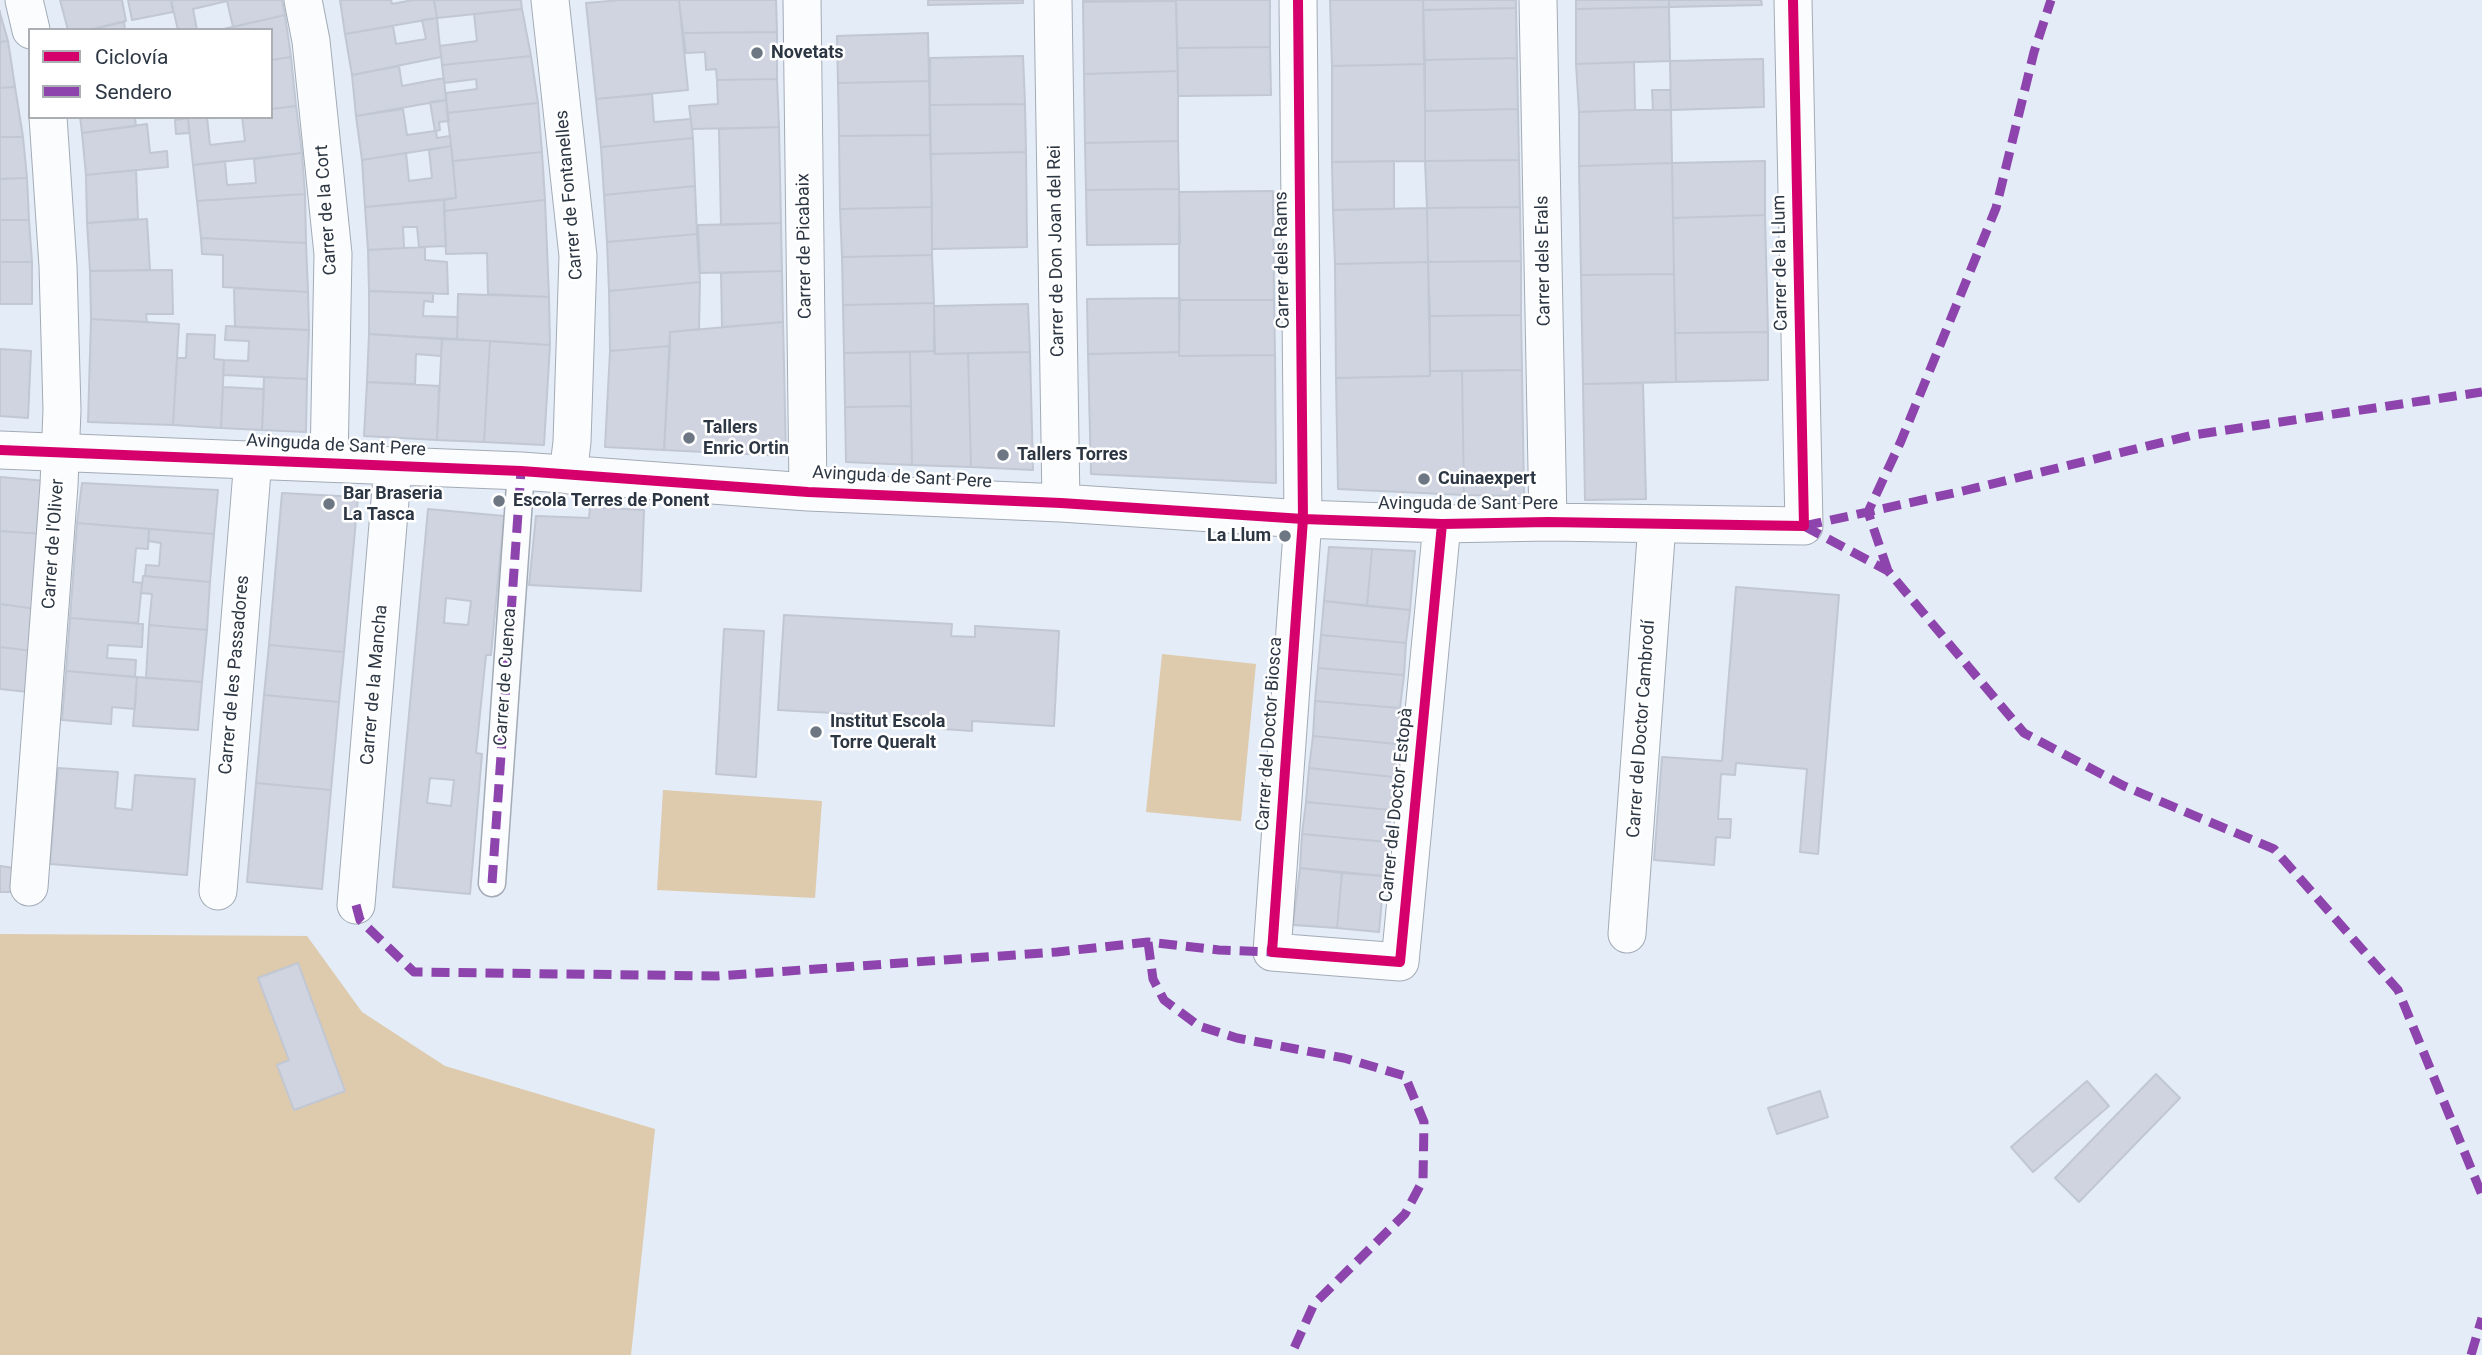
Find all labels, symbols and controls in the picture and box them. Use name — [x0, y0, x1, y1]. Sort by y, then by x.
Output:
legend — [28, 28, 273, 119]
place label: Novetats — [771, 42, 844, 64]
text: Ciclovía — [95, 45, 169, 69]
marker: Novetats — [749, 45, 765, 61]
text: Sendero — [95, 80, 172, 104]
street label: Carrer de Fontanelles — [552, 109, 588, 281]
street label: Carrer de la Cort — [312, 144, 342, 276]
street label: Carrer de Don Joan del Rei — [1044, 145, 1070, 357]
street label: Carrer de Picabaix — [793, 173, 817, 319]
street label: Carrer dels Rams — [1271, 191, 1295, 329]
street label: Carrer dels Erals — [1532, 195, 1556, 327]
street label: Carrer de la Llum — [1769, 195, 1793, 331]
place label: Tallers Enric Ortin — [703, 417, 789, 460]
marker: Tallers Enric Ortin — [681, 430, 697, 446]
street label: Avinguda de Sant Pere — [246, 431, 426, 461]
place label: Tallers Torres — [1017, 444, 1128, 466]
marker: Tallers Torres — [995, 447, 1011, 463]
street label: Avinguda de Sant Pere — [812, 463, 992, 493]
place label: Cuinaexpert — [1438, 468, 1536, 490]
marker: Cuinaexpert — [1416, 471, 1432, 487]
street label: Carrer de l'Oliver — [39, 478, 69, 610]
place label: Bar Braseria La Tasca — [343, 483, 443, 526]
place label: Escola Terres de Ponent — [513, 490, 709, 512]
marker: Escola Terres de Ponent — [491, 493, 507, 509]
street label: Avinguda de Sant Pere — [1378, 493, 1558, 515]
marker: Bar Braseria La Tasca — [321, 496, 337, 512]
place label: La Llum — [1207, 525, 1271, 547]
marker: La Llum — [1277, 528, 1293, 544]
street label: Carrer de les Passadores — [216, 574, 254, 776]
street label: Carrer de la Mancha — [357, 604, 393, 766]
street label: Carrer de Cuenca — [490, 607, 522, 747]
street label: Carrer del Doctor Cambrodí — [1624, 619, 1660, 839]
street label: Carrer del Doctor Biosca — [1252, 636, 1288, 832]
street label: Carrer del Doctor Estopà — [1376, 707, 1418, 903]
place label: Institut Escola Torre Queralt — [830, 711, 945, 754]
marker: Institut Escola Torre Queralt — [808, 724, 824, 740]

